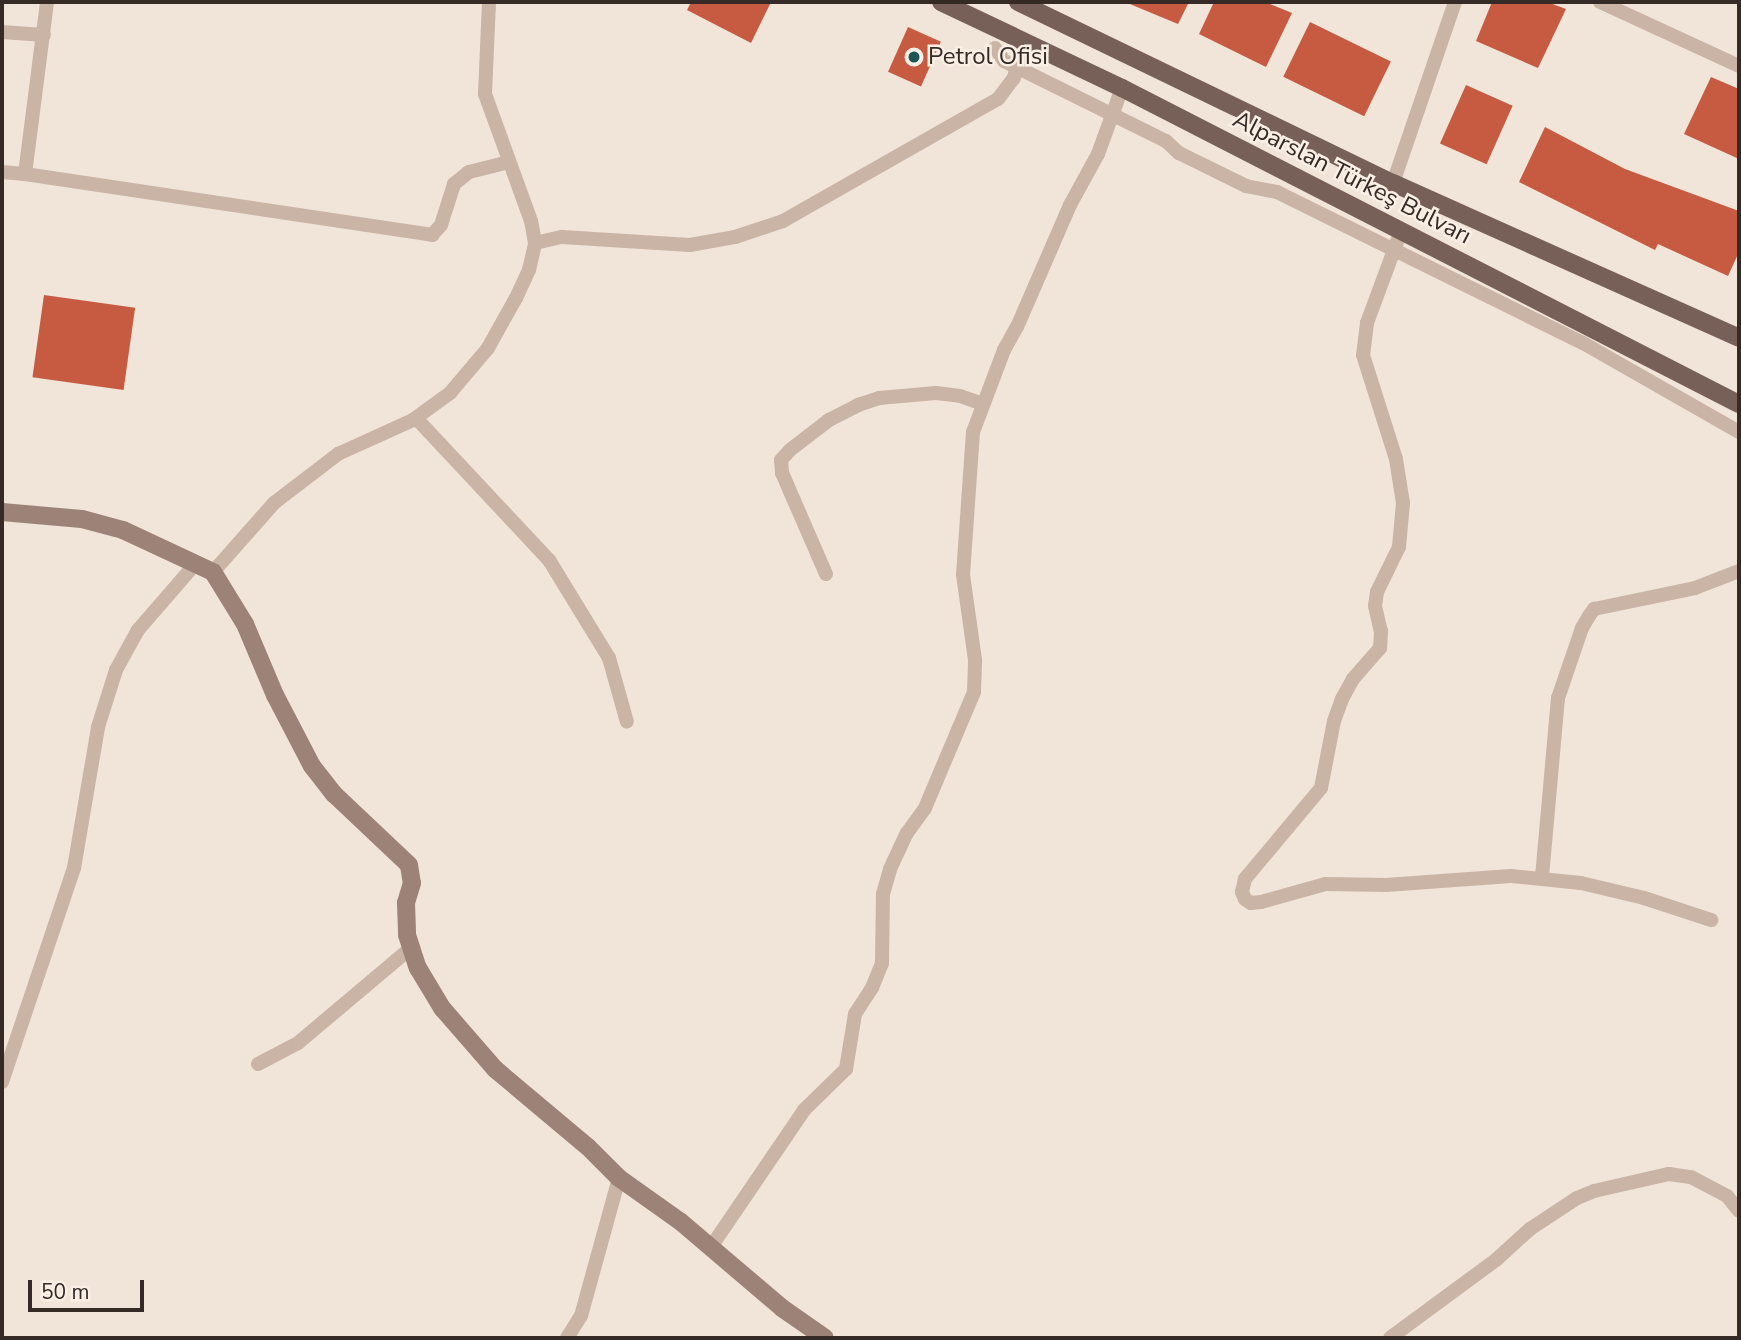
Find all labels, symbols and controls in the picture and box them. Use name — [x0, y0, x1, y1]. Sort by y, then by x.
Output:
place label: Petrol Ofisi — [928, 43, 1048, 71]
marker: Petrol Ofisi — [906, 49, 922, 65]
street label: Alparslan Türkeş Bulvarı — [1228, 105, 1476, 251]
scale bar — [32, 1266, 147, 1310]
text: 50 m — [41, 1278, 90, 1306]

